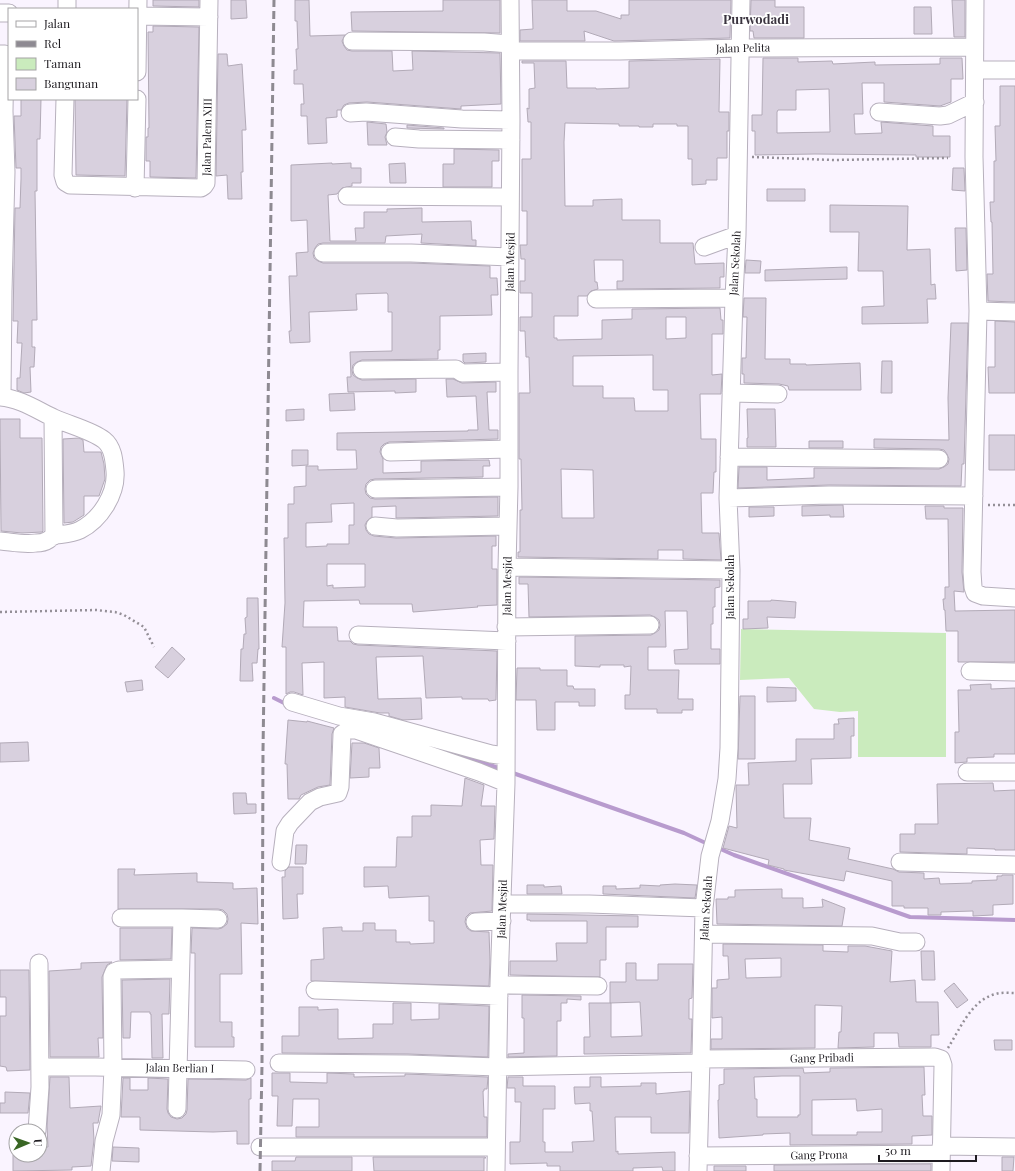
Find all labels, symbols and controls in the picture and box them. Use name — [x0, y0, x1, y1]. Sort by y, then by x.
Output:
legend — [8, 8, 138, 100]
district label: Purwodadi — [723, 10, 789, 27]
text: Jalan — [43, 15, 70, 31]
text: Rel — [44, 35, 62, 51]
street label: Jalan Pelita — [715, 40, 771, 55]
text: Taman — [44, 55, 81, 71]
text: Bangunan — [44, 75, 98, 91]
street label: Jalan Palem XIII — [198, 98, 215, 177]
street label: Jalan Sekolah — [725, 230, 744, 297]
street label: Jalan Mesjid — [501, 232, 518, 293]
street label: Jalan Sekolah — [722, 554, 737, 621]
street label: Jalan Mesjid — [498, 556, 515, 617]
street label: Jalan Sekolah — [696, 874, 715, 942]
street label: Jalan Mesjid — [493, 879, 510, 940]
street label: Gang Pribadi — [790, 1049, 854, 1066]
street label: Jalan Berlian I — [145, 1059, 215, 1076]
north arrow — [8, 1123, 48, 1163]
scale bar — [879, 1137, 976, 1163]
text: U — [31, 1139, 46, 1147]
text: 50 m — [885, 1142, 911, 1158]
street label: Gang Prona — [790, 1146, 848, 1162]

